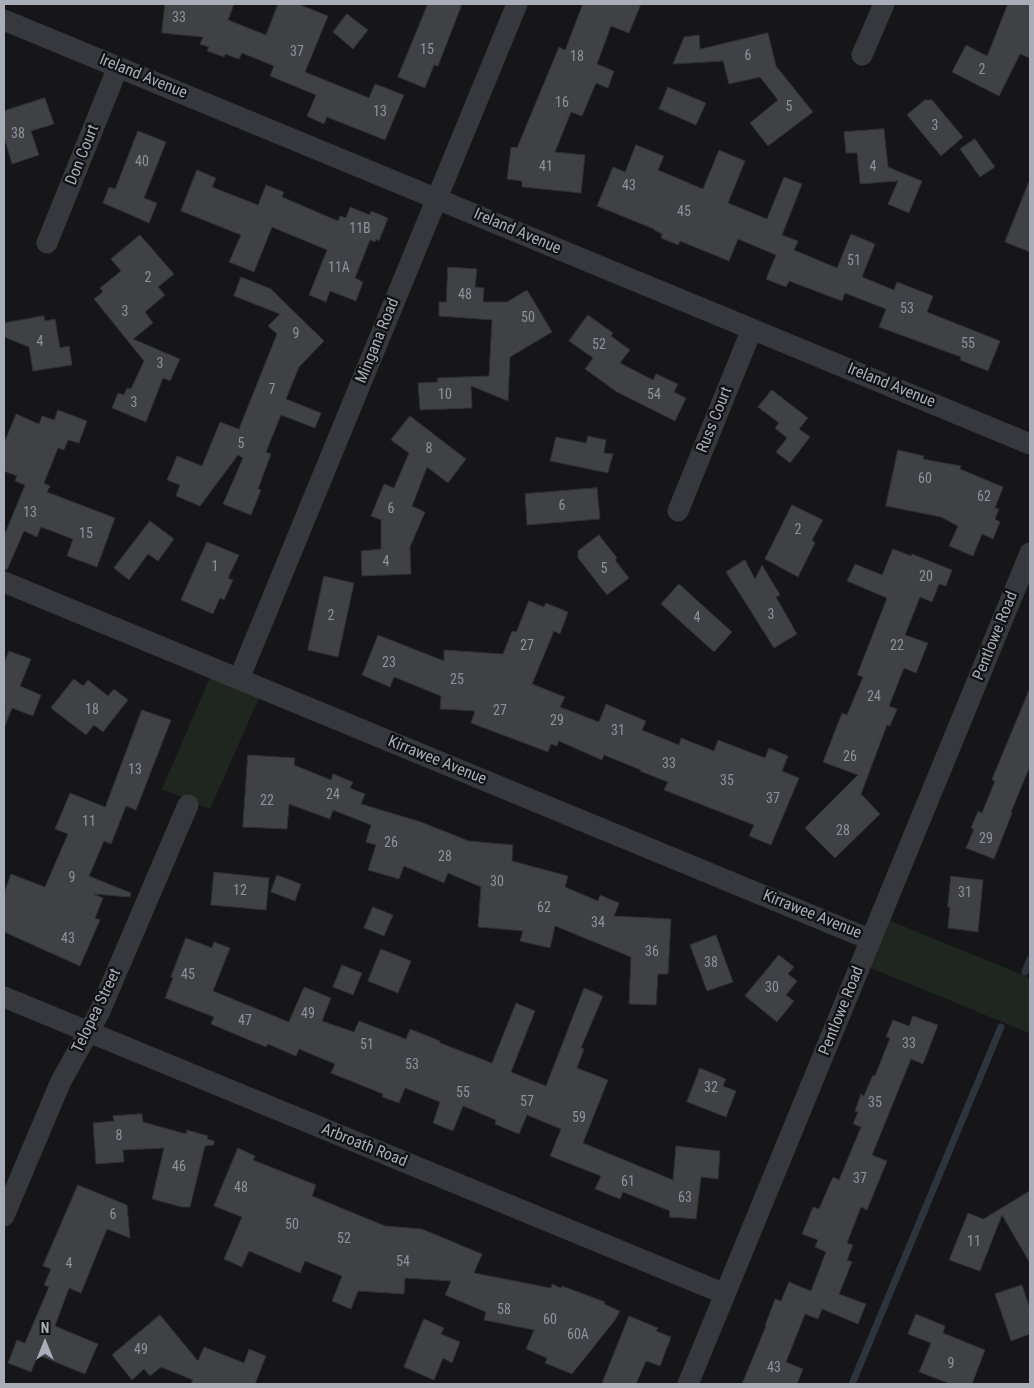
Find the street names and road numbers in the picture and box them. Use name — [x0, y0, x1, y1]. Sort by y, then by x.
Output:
street label: Ireland Avenue — [96, 51, 190, 103]
street label: Don Court — [62, 122, 104, 188]
street label: Ireland Avenue — [470, 205, 564, 259]
street label: Mingana Road — [352, 296, 404, 386]
street label: Ireland Avenue — [844, 360, 938, 412]
street label: Russ Court — [693, 384, 737, 456]
street label: Pentlowe Road — [969, 589, 1023, 683]
street label: Kirrawee Avenue — [385, 733, 489, 789]
street label: Kirrawee Avenue — [760, 887, 864, 943]
street label: Pentlowe Road — [815, 964, 869, 1058]
street label: Telopea Street — [68, 966, 126, 1056]
street label: Arbroath Road — [318, 1120, 410, 1172]

